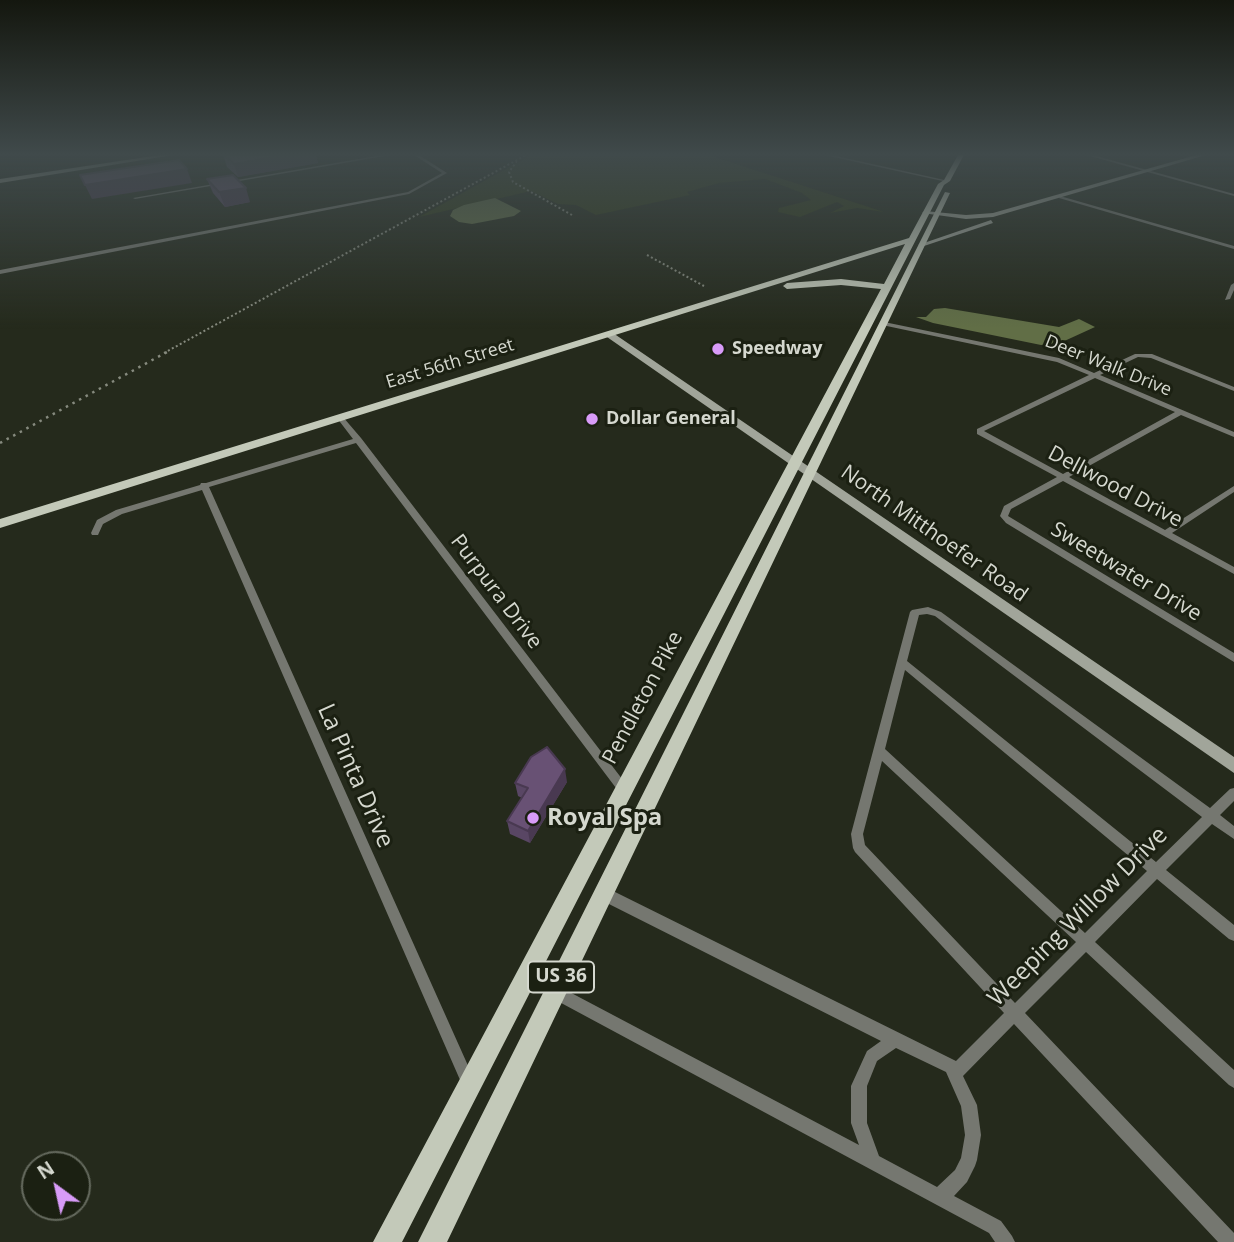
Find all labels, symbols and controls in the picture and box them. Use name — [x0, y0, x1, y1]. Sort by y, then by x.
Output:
street label: Deer Walk Drive — [1042, 331, 1174, 401]
street label: East 56th Street — [383, 334, 517, 394]
place label: Speedway — [732, 338, 822, 360]
marker: Speedway — [710, 341, 726, 357]
place label: Dollar General — [606, 408, 736, 430]
marker: Dollar General — [584, 411, 600, 427]
street label: Dellwood Drive — [1043, 441, 1187, 533]
street label: North Mitthoefer Road — [836, 460, 1032, 608]
street label: Sweetwater Drive — [1046, 517, 1206, 627]
street label: Purpura Drive — [445, 530, 547, 654]
street label: Pendleton Pike — [597, 627, 689, 769]
street label: La Pinta Drive — [310, 700, 400, 852]
place label: Royal Spa — [547, 804, 662, 832]
marker: Royal Spa — [525, 810, 541, 826]
street label: Weeping Willow Drive — [982, 821, 1174, 1013]
road number: US 36 — [528, 962, 594, 993]
north arrow — [21, 1151, 91, 1221]
text: N — [32, 1155, 59, 1185]

